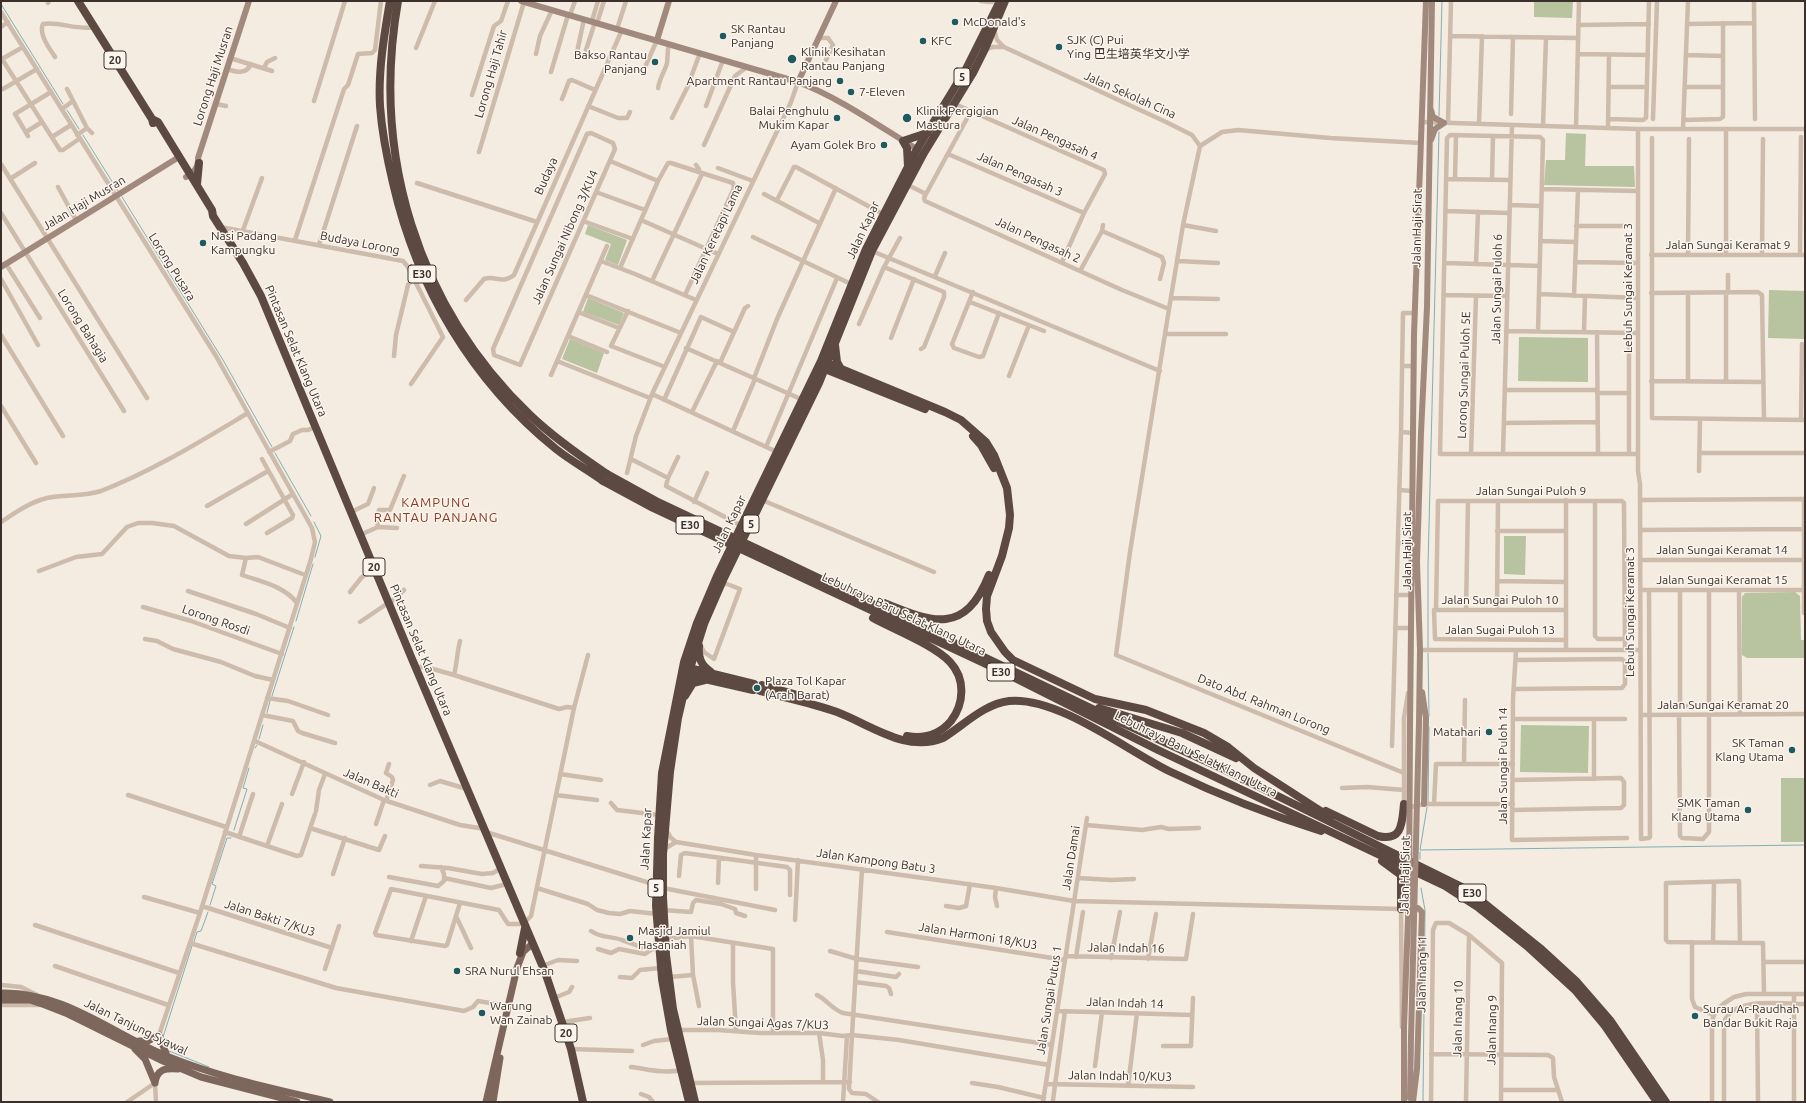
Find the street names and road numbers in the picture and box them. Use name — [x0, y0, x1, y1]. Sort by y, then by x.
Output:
street label: Lorong Haji Musran — [190, 24, 236, 128]
street label: Lorong Haji Tahir — [472, 28, 510, 120]
road number: 20 — [104, 51, 126, 69]
road number: 5 — [954, 68, 970, 86]
street label: Jalan Sekolah Cina — [1082, 68, 1178, 122]
street label: Jalan Pengasah 4 — [1010, 113, 1100, 163]
street label: Jalan Pengasah 3 — [975, 149, 1065, 199]
street label: Budaya — [531, 155, 561, 197]
street label: Jalan Sungai Nibong 3/KU4 — [529, 168, 601, 306]
street label: Jalan Haji Musran — [40, 173, 128, 233]
street label: Jalan Keretapi Lama — [687, 182, 745, 286]
street label: Jalan Haji Sirat — [1409, 189, 1425, 267]
street label: Jalan Kapar — [843, 199, 883, 261]
street label: Jalan Pengasah 2 — [993, 214, 1083, 266]
street label: Lebuh Sungai Keramat 3 — [1621, 223, 1635, 353]
street label: Budaya Lorong — [319, 228, 401, 258]
street label: Lorong Pusara — [145, 230, 199, 304]
street label: Jalan Sungai Puloh 6 — [1489, 234, 1505, 344]
street label: Jalan Sungai Keramat 9 — [1666, 238, 1790, 252]
road number: E30 — [408, 265, 436, 283]
street label: Pintasan Selat Klang Utara — [262, 283, 330, 419]
street label: Lorong Bahagia — [55, 287, 111, 365]
street label: Lorong Sungai Puloh 5E — [1455, 311, 1473, 439]
street label: Jalan Sungai Puloh 9 — [1476, 484, 1586, 498]
street label: Jalan Kapar — [709, 493, 749, 555]
street label: Jalan Haji Sirat — [1400, 512, 1414, 590]
road number: 5 — [743, 515, 759, 533]
road number: E30 — [676, 516, 704, 534]
street label: Jalan Sungai Keramat 14 — [1656, 543, 1788, 557]
street label: Lebuh Sungai Keramat 3 — [1623, 547, 1637, 677]
road number: 20 — [363, 558, 385, 576]
street label: Lebuhraya Baru Selat Klang Utara — [820, 570, 988, 658]
street label: Jalan Sungai Keramat 15 — [1656, 573, 1788, 587]
street label: Pintasan Selat Klang Utara — [387, 582, 455, 718]
street label: Jalan Sungai Puloh 10 — [1441, 593, 1559, 607]
street label: Lorong Rosdi — [180, 602, 252, 638]
street label: Jalan Sugai Puloh 13 — [1445, 623, 1555, 637]
road number: E30 — [987, 663, 1015, 681]
street label: Dato Abd. Rahman Lorong — [1196, 671, 1332, 737]
street label: Jalan Sungai Keramat 20 — [1657, 698, 1789, 712]
street label: Jalan Sungai Puloh 14 — [1496, 707, 1510, 825]
street label: Lebuhraya Baru Selat Klang Utara — [1112, 708, 1280, 800]
street label: Jalan Bakti — [341, 765, 401, 801]
street label: Jalan Kapar — [637, 808, 655, 870]
street label: Jalan Damai — [1059, 825, 1083, 891]
street label: Jalan Haji Sirat — [1397, 836, 1413, 914]
street label: Jalan Kampong Batu 3 — [815, 846, 937, 876]
road number: 5 — [648, 879, 664, 897]
road number: E30 — [1458, 884, 1486, 902]
street label: Jalan Bakti 7/KU3 — [223, 897, 317, 939]
street label: Jalan Harmoni 18/KU3 — [918, 919, 1038, 953]
street label: Jalan Inang 11 — [1414, 935, 1430, 1013]
street label: Jalan Indah 16 — [1087, 940, 1165, 956]
street label: Jalan Sungai Putus 1 — [1033, 945, 1065, 1055]
street label: Jalan Inang 10 — [1450, 980, 1466, 1058]
street label: Jalan Indah 14 — [1086, 994, 1164, 1012]
street label: Jalan Inang 9 — [1484, 995, 1500, 1065]
street label: Jalan Tanjung Syawal — [82, 996, 190, 1058]
street label: Jalan Sungai Agas 7/KU3 — [697, 1014, 829, 1032]
road number: 20 — [555, 1024, 577, 1042]
street label: Jalan Indah 10/KU3 — [1068, 1068, 1172, 1084]

